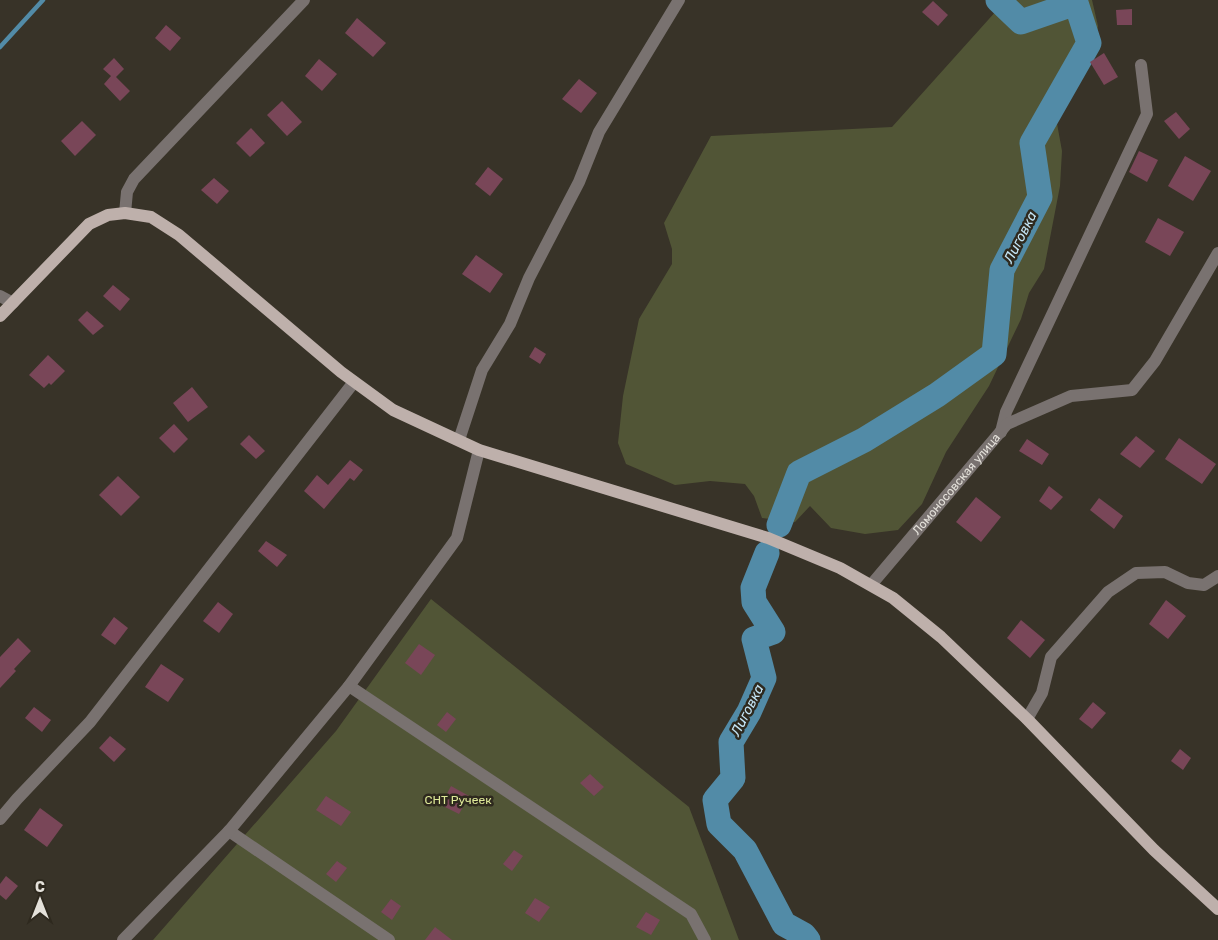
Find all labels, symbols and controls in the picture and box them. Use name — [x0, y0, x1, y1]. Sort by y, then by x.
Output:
water label: Лиговка — [1000, 209, 1041, 267]
street label: Ломоносовская улица — [909, 431, 1003, 538]
water label: Лиговка — [727, 682, 768, 740]
park label: СНТ Ручеек — [424, 793, 492, 807]
north arrow — [15, 875, 65, 925]
text: С — [35, 879, 45, 896]

